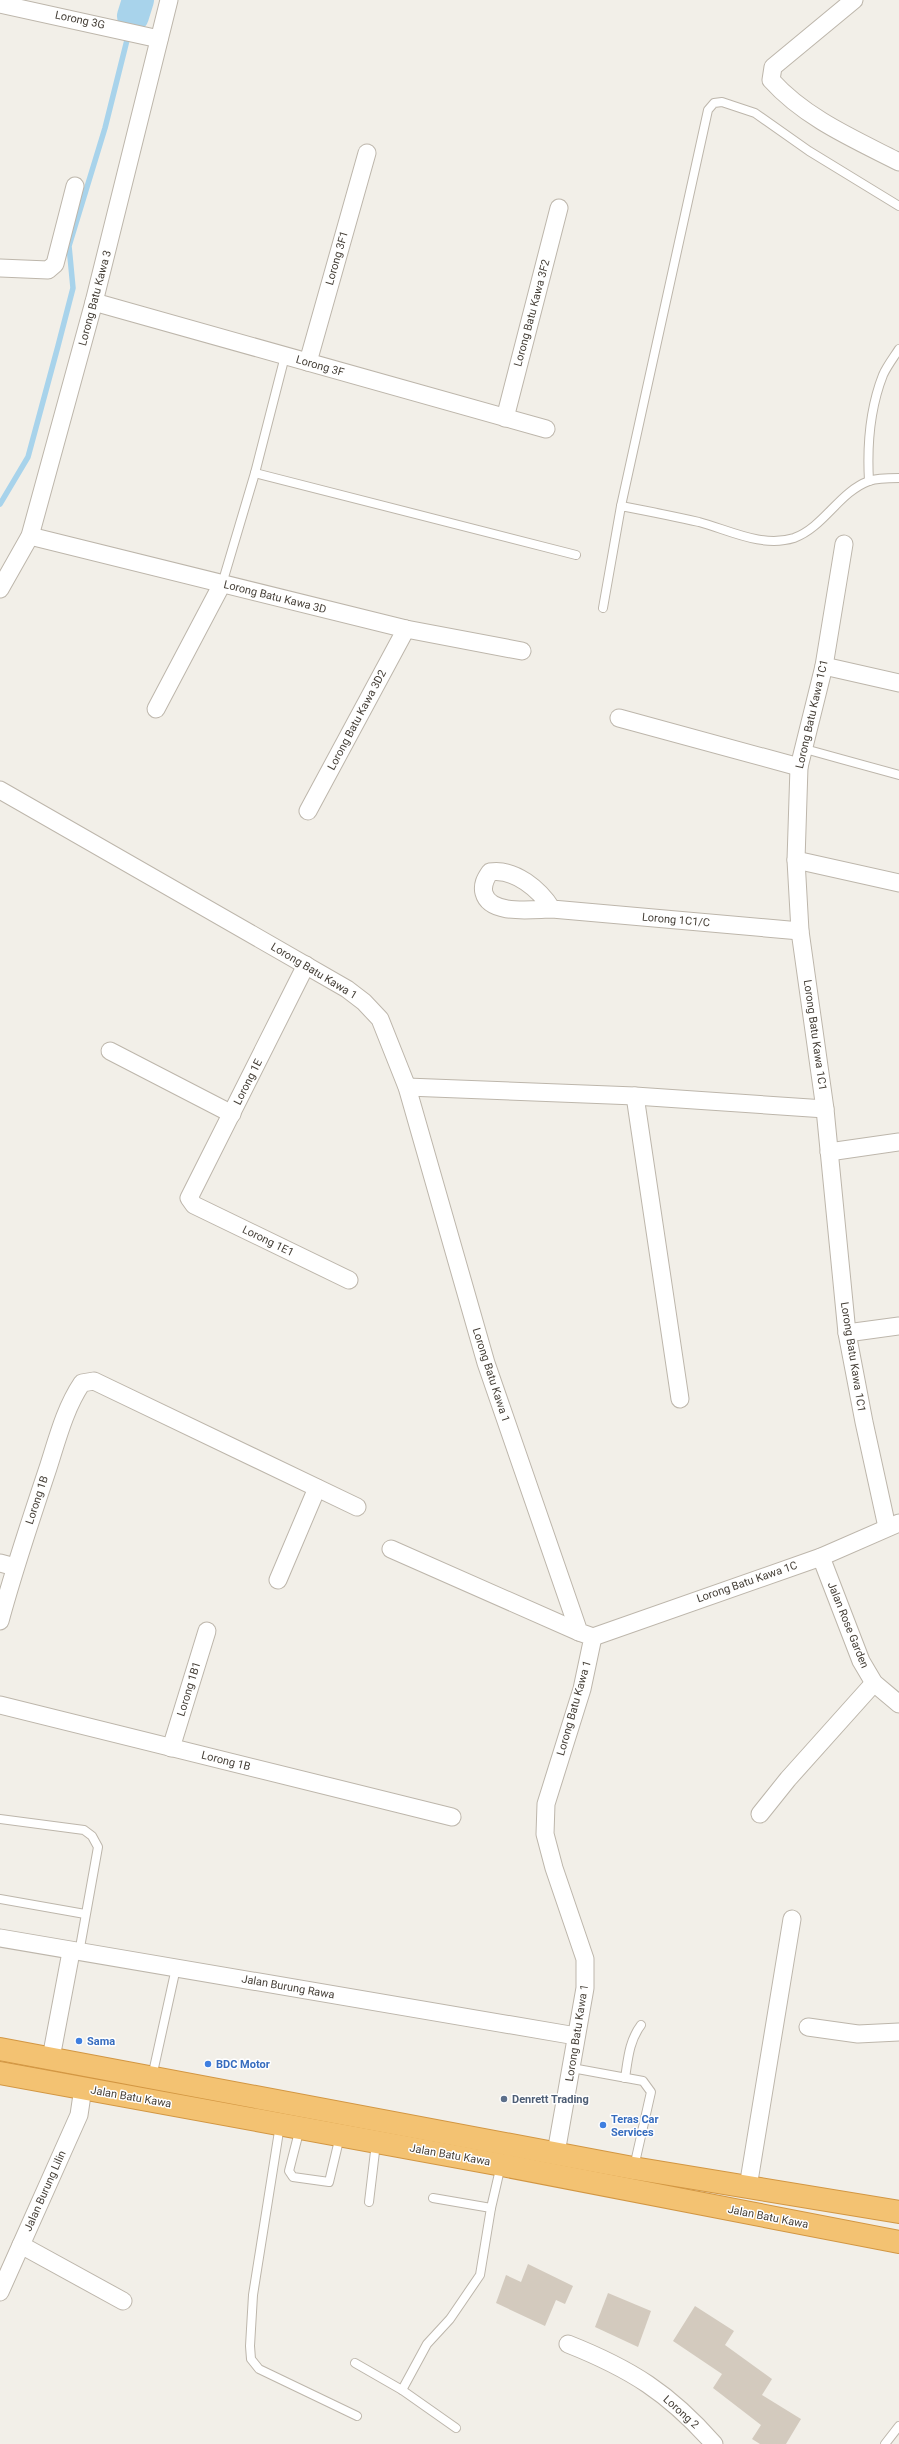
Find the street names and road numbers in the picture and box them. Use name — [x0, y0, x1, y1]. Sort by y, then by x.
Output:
street label: Lorong 3G — [54, 8, 106, 32]
street label: Lorong 3F1 — [323, 230, 351, 286]
street label: Lorong Batu Kawa 3 — [76, 249, 114, 347]
street label: Lorong Batu Kawa 3F2 — [511, 258, 553, 368]
street label: Lorong 3F — [294, 353, 346, 379]
street label: Lorong Batu Kawa 3D — [222, 578, 328, 616]
street label: Lorong Batu Kawa 1C1 — [793, 658, 831, 770]
street label: Lorong Batu Kawa 3D2 — [325, 668, 389, 772]
street label: Lorong 1C1/C — [641, 911, 711, 929]
street label: Lorong Batu Kawa 1 — [268, 940, 360, 1002]
street label: Lorong Batu Kawa 1C1 — [801, 979, 829, 1091]
street label: Lorong 1E — [231, 1057, 265, 1107]
street label: Lorong 1E1 — [240, 1223, 296, 1259]
street label: Lorong Batu Kawa 1C1 — [838, 1301, 868, 1413]
street label: Lorong Batu Kawa 1 — [470, 1326, 512, 1424]
street label: Lorong 1B — [23, 1474, 51, 1526]
street label: Lorong Batu Kawa 1C — [695, 1559, 799, 1605]
street label: Jalan Rose Garden — [825, 1580, 871, 1670]
street label: Lorong Batu Kawa 1 — [554, 1659, 594, 1757]
street label: Lorong 1B1 — [175, 1660, 203, 1718]
street label: Lorong 1B — [200, 1749, 252, 1773]
street label: Jalan Burung Rawa — [240, 1972, 336, 2002]
street label: Lorong Batu Kawa 1 — [563, 1983, 591, 2083]
street label: Jalan Batu Kawa — [90, 2083, 172, 2111]
street label: Jalan Batu Kawa — [409, 2141, 491, 2169]
street label: Jalan Burung Lilin — [21, 2149, 69, 2233]
street label: Jalan Batu Kawa — [727, 2203, 809, 2231]
street label: Lorong 2 — [661, 2393, 701, 2431]

